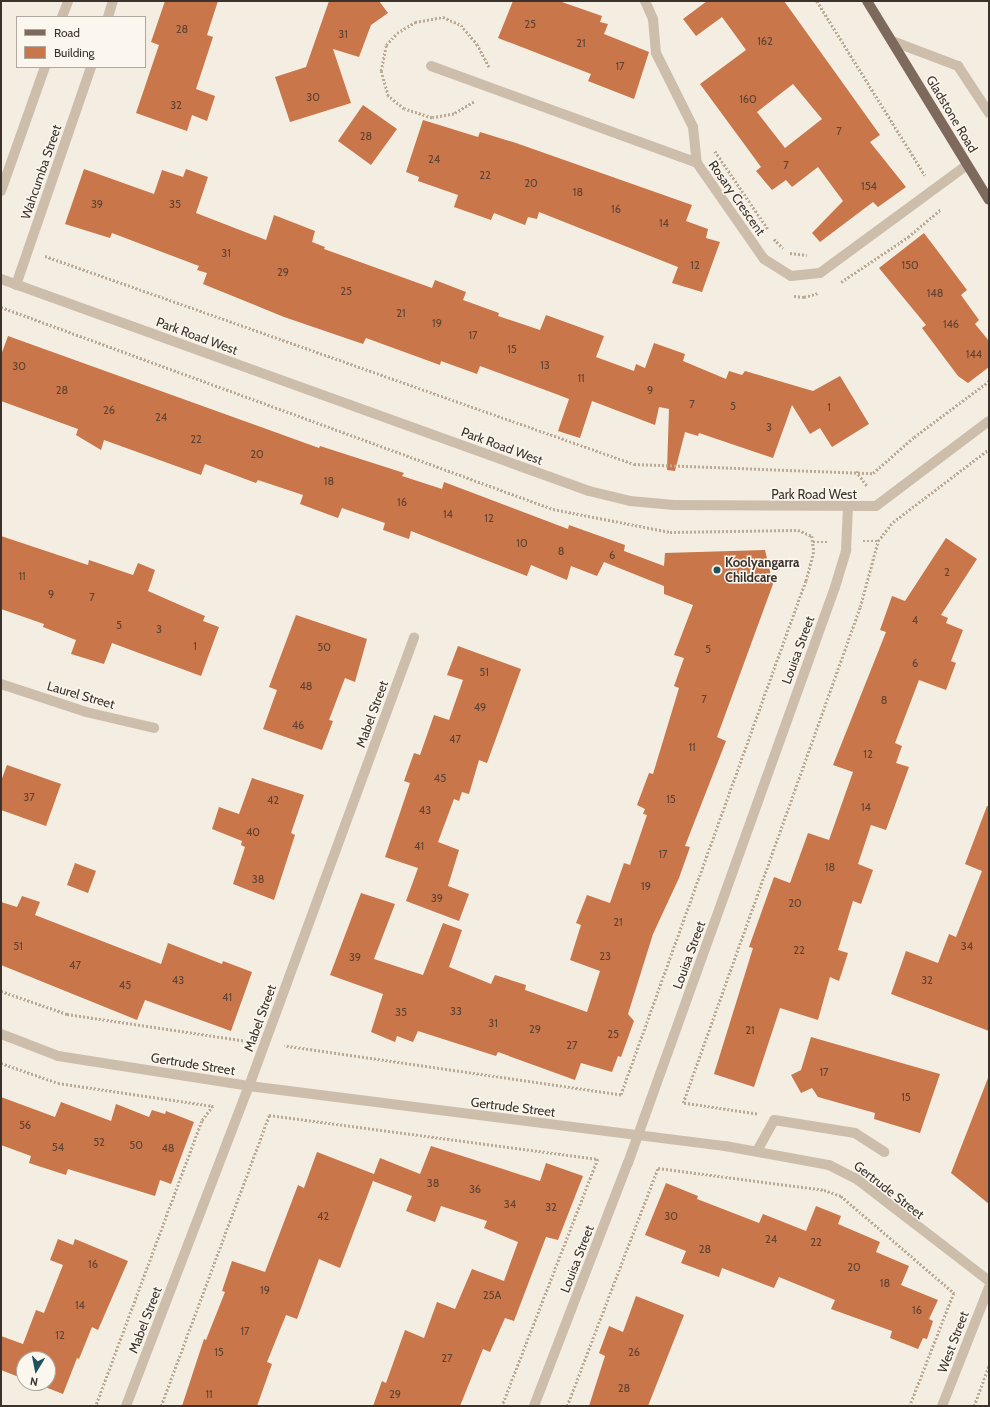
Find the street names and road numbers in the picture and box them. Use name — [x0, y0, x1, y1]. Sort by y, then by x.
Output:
street label: Gladstone Road — [923, 73, 981, 155]
street label: Wahcumba Street — [18, 123, 64, 221]
street label: Rosary Crescent — [705, 158, 769, 238]
street label: Park Road West — [154, 314, 240, 358]
street label: Park Road West — [459, 424, 545, 468]
street label: Park Road West — [771, 486, 857, 502]
street label: Louisa Street — [779, 614, 817, 686]
street label: Laurel Street — [45, 678, 117, 712]
street label: Mabel Street — [353, 678, 391, 750]
street label: Louisa Street — [670, 919, 708, 991]
street label: Mabel Street — [241, 982, 279, 1054]
street label: Gertrude Street — [150, 1050, 236, 1078]
street label: Gertrude Street — [470, 1094, 556, 1120]
street label: Gertrude Street — [851, 1158, 927, 1222]
street label: Louisa Street — [557, 1223, 597, 1295]
street label: Mabel Street — [125, 1285, 165, 1355]
street label: West Street — [934, 1309, 972, 1375]

